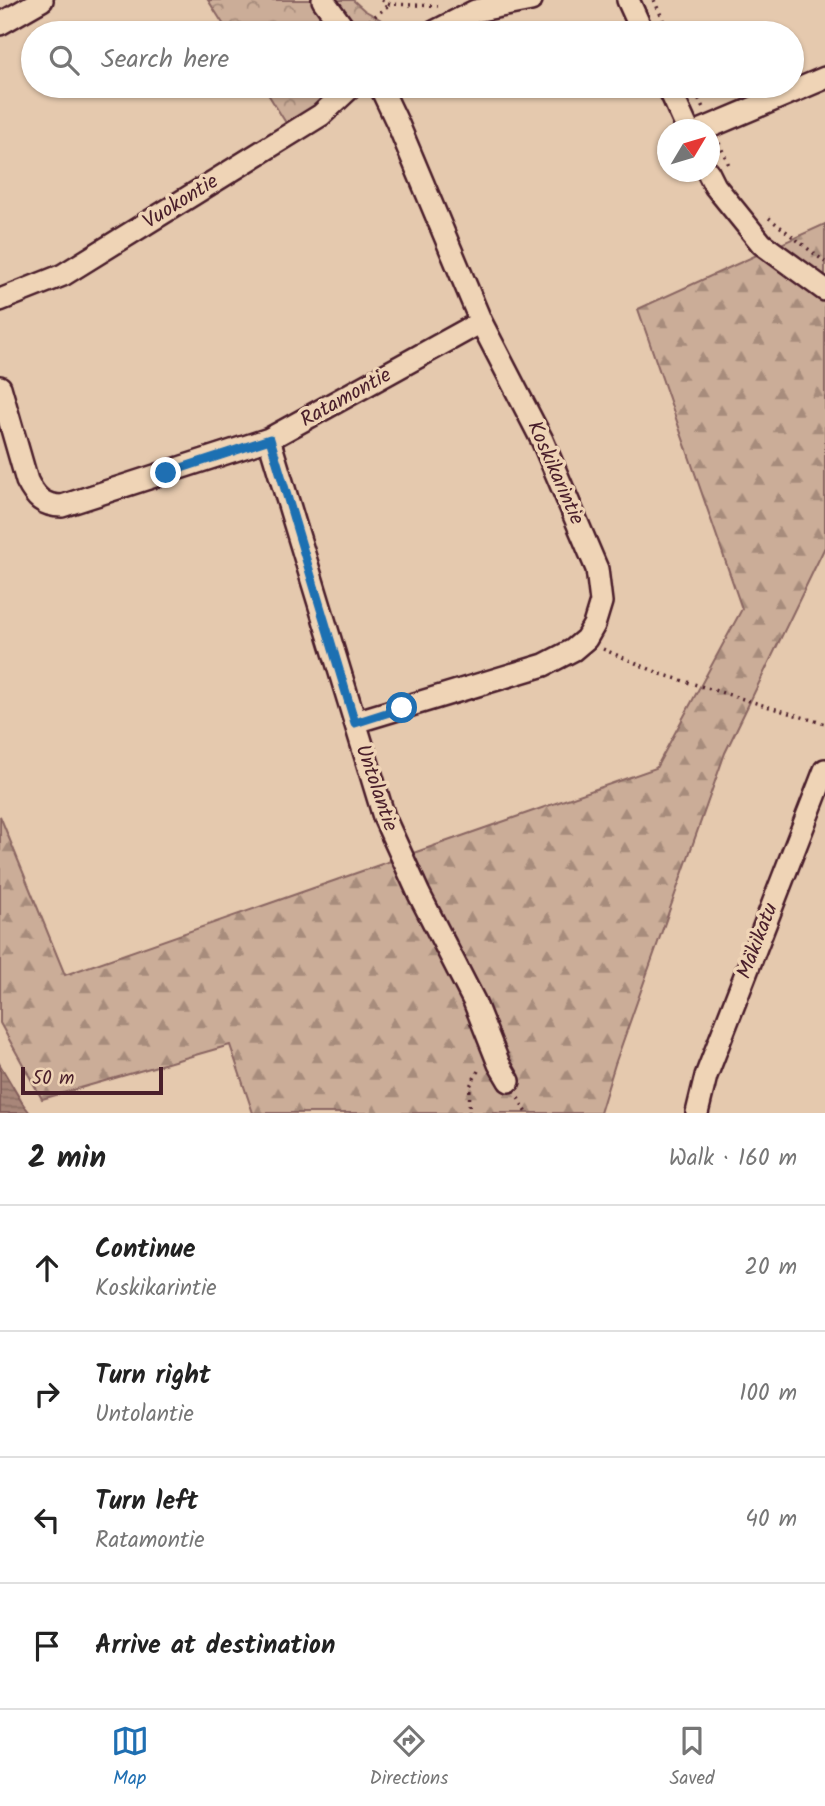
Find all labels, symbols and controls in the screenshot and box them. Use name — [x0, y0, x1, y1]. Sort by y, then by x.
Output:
search box — [21, 21, 804, 98]
text: Search here — [101, 39, 229, 81]
icon: search — [45, 41, 83, 79]
north arrow — [657, 119, 720, 182]
street label: Vuokontie — [137, 165, 226, 238]
street label: Ratamontie — [294, 359, 398, 437]
street label: Koskikarintie — [517, 416, 593, 531]
route end — [150, 457, 181, 488]
route start — [386, 692, 417, 723]
street label: Untolantie — [346, 740, 406, 837]
street label: Mäkikatu — [728, 898, 788, 984]
scale bar — [21, 1064, 163, 1096]
text: 50 m — [32, 1064, 74, 1094]
text: 2 min — [28, 1135, 106, 1183]
text: Walk · 160 m — [669, 1141, 797, 1177]
text: Continue — [95, 1229, 196, 1271]
icon: ahead — [28, 1249, 66, 1287]
text: 20 m — [745, 1250, 797, 1286]
text: Koskikarintie — [95, 1271, 217, 1307]
text: Turn right — [95, 1355, 211, 1397]
icon: right — [28, 1375, 66, 1413]
text: 100 m — [739, 1376, 797, 1412]
text: Untolantie — [95, 1397, 194, 1433]
text: Turn left — [95, 1481, 198, 1523]
icon: left — [28, 1501, 66, 1539]
text: 40 m — [745, 1502, 797, 1538]
text: Ratamontie — [95, 1523, 205, 1559]
text: Arrive at destination — [95, 1625, 335, 1667]
icon: arrive — [28, 1627, 66, 1665]
tab: Map — [111, 1722, 149, 1794]
tab: Directions — [370, 1722, 448, 1794]
tab: Saved — [669, 1722, 714, 1794]

